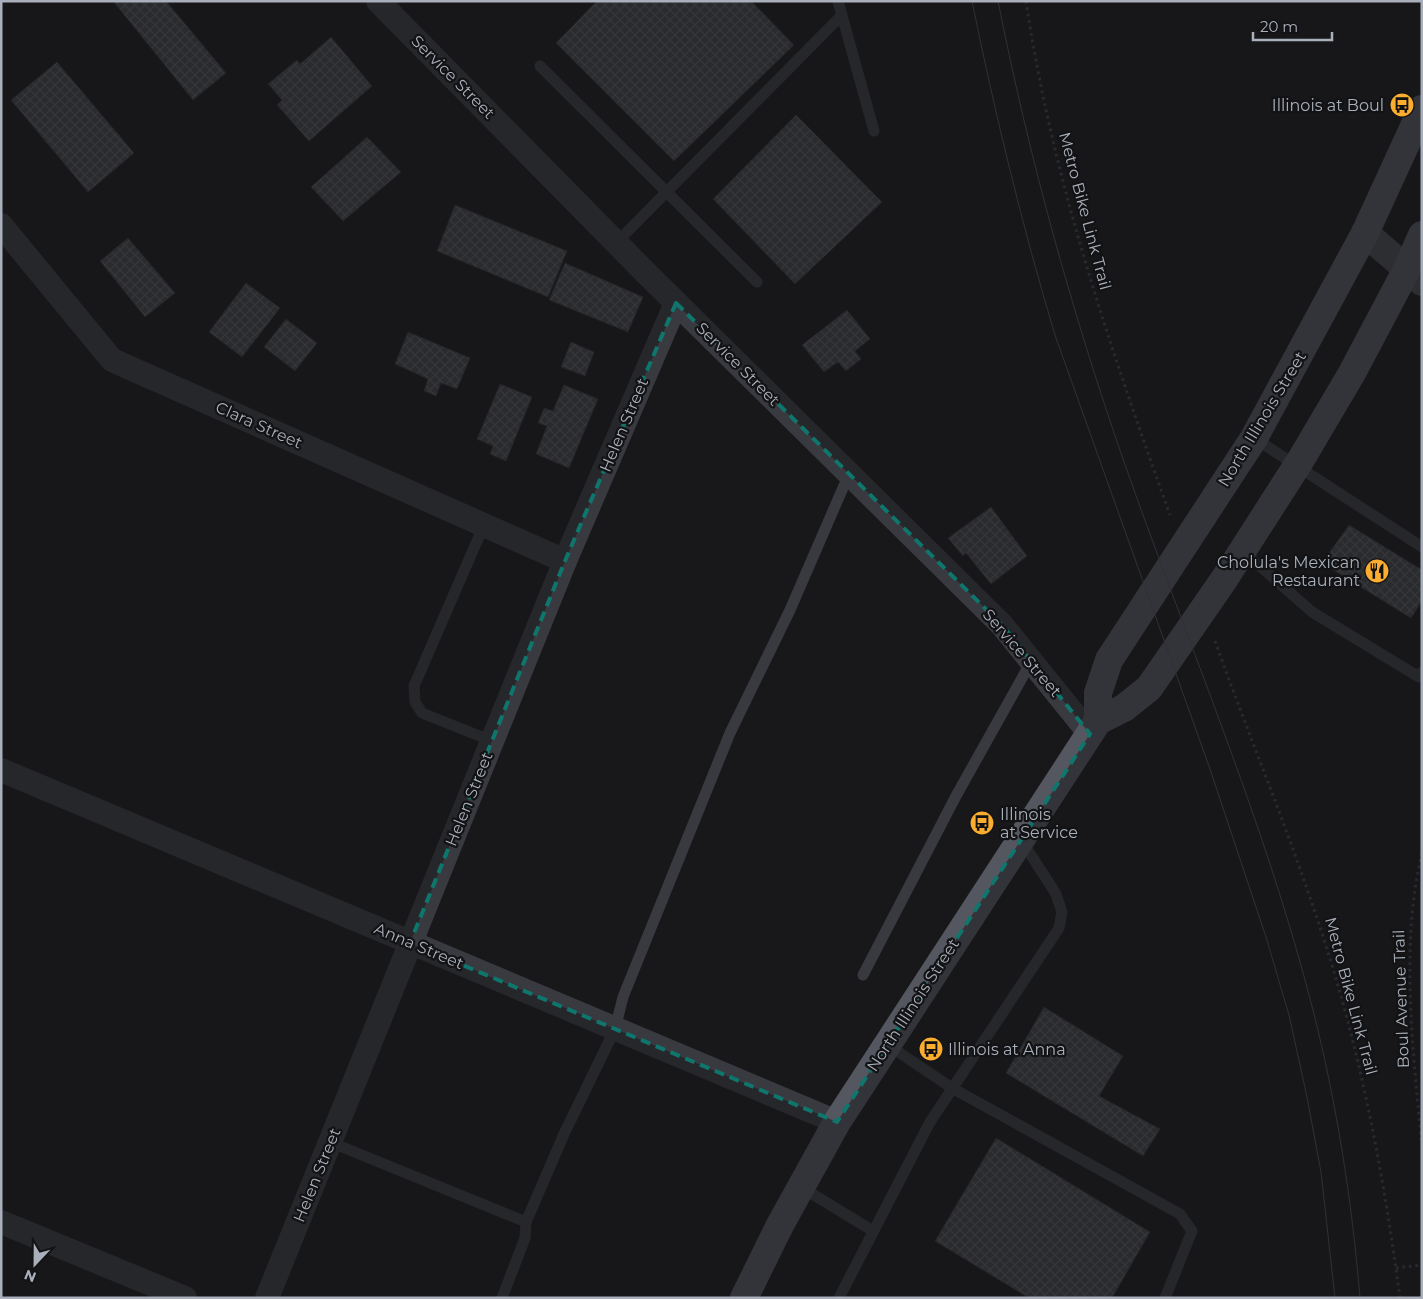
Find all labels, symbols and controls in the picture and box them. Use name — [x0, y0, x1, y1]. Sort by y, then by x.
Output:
scale bar — [1253, 10, 1332, 42]
text: 20 m — [1260, 17, 1298, 36]
street label: Service Street — [407, 31, 499, 123]
bus stop icon: Illinois at Boul — [1389, 92, 1415, 118]
place label: Illinois at Boul — [1272, 96, 1384, 115]
street label: Metro Bike Link Trail — [1055, 130, 1115, 292]
street label: Service Street — [692, 318, 784, 410]
street label: North Illinois Street — [1214, 347, 1310, 490]
street label: Helen Street — [596, 375, 652, 475]
street label: Clara Street — [213, 397, 306, 453]
place label: Cholula's Mexican Restaurant — [1217, 553, 1360, 590]
restaurant icon: Cholula's Mexican Restaurant — [1364, 558, 1390, 584]
street label: Service Street — [979, 605, 1066, 701]
street label: Helen Street — [441, 749, 497, 849]
place label: Illinois at Service — [1000, 805, 1078, 842]
bus stop icon: Illinois at Service — [969, 810, 995, 836]
street label: Metro Bike Link Trail — [1321, 915, 1381, 1077]
street label: Anna Street — [372, 919, 467, 974]
street label: Boul Avenue Trail — [1389, 929, 1413, 1069]
street label: North Illinois Street — [863, 935, 963, 1075]
bus stop icon: Illinois at Anna — [918, 1036, 944, 1062]
place label: Illinois at Anna — [948, 1040, 1066, 1059]
street label: Helen Street — [289, 1125, 345, 1225]
north arrow — [10, 1239, 60, 1289]
text: N — [22, 1266, 39, 1287]

